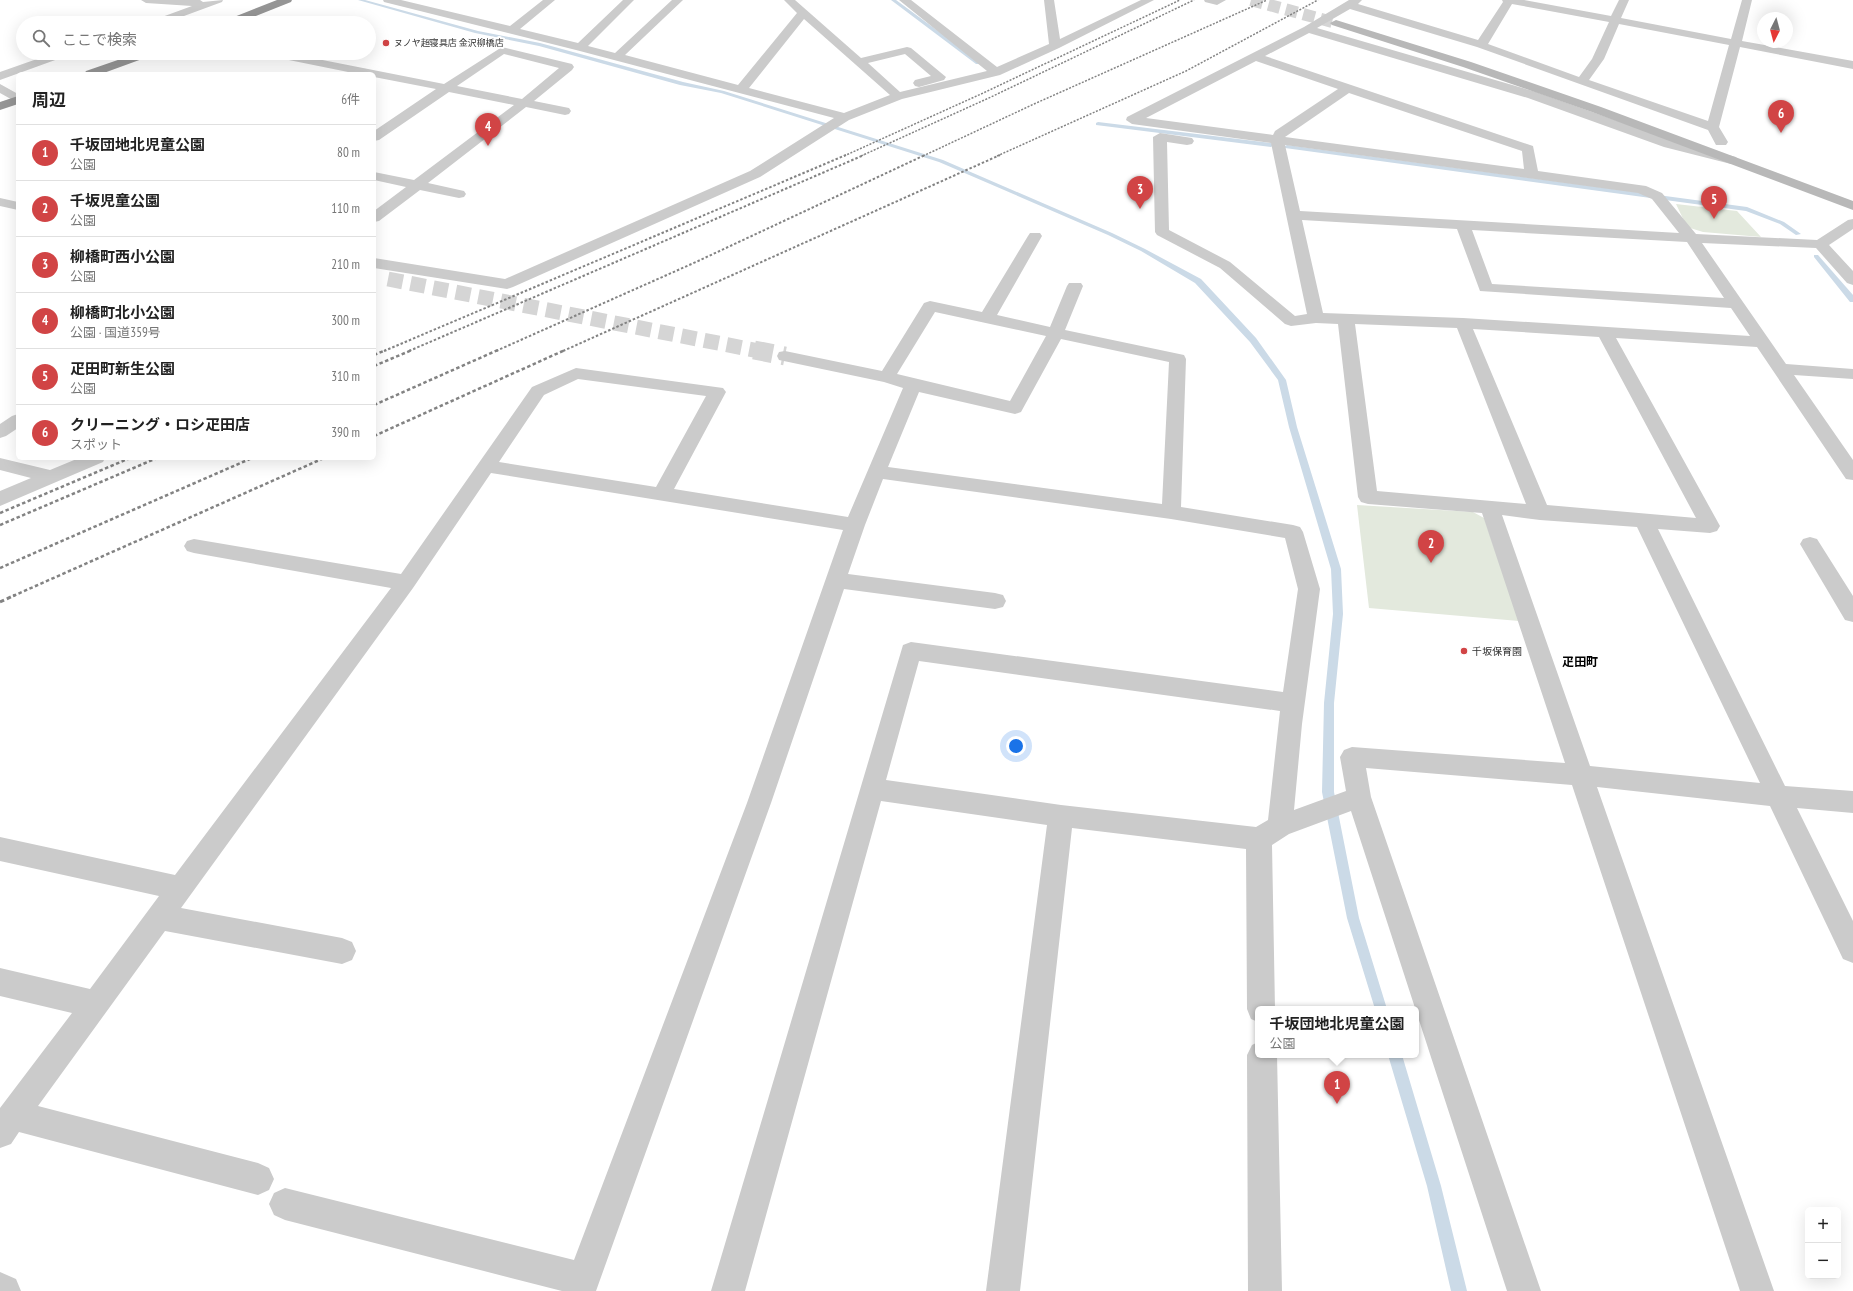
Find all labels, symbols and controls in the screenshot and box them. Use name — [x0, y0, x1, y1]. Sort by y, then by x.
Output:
north arrow — [1757, 12, 1793, 48]
search box — [16, 16, 376, 60]
icon: search — [30, 27, 52, 49]
text: ここで検索 — [62, 30, 137, 49]
place label: ヌノヤ超寝具店 金沢柳橋店 — [394, 37, 504, 48]
marker: ヌノヤ超寝具店 金沢柳橋店 — [381, 38, 391, 48]
text: 周辺 — [32, 89, 66, 111]
text: 6件 — [341, 91, 360, 108]
pin: 6 — [1768, 100, 1794, 133]
pin: 4 — [475, 113, 501, 146]
text: 千坂団地北児童公園 — [70, 135, 205, 154]
text: 1 — [42, 144, 48, 161]
text: 80 m — [337, 144, 360, 161]
text: 公園 — [70, 156, 96, 173]
pin: 3 — [1127, 176, 1153, 209]
pin: 5 — [1701, 186, 1727, 219]
text: 千坂児童公園 — [70, 191, 160, 210]
text: 2 — [42, 200, 48, 217]
text: 110 m — [331, 200, 360, 217]
text: 公園 — [70, 212, 96, 229]
text: 柳橋町西小公園 — [70, 247, 175, 266]
text: 3 — [42, 256, 48, 273]
text: 210 m — [331, 256, 360, 273]
text: 公園 — [70, 268, 96, 285]
text: 柳橋町北小公園 — [70, 303, 175, 322]
text: 4 — [42, 312, 48, 329]
text: 300 m — [331, 312, 360, 329]
text: 公園 · 国道359号 — [70, 324, 161, 341]
text: 疋田町新生公園 — [70, 359, 175, 378]
text: 5 — [42, 368, 48, 385]
text: 310 m — [331, 368, 360, 385]
text: 公園 — [70, 380, 96, 397]
text: クリーニング・ロシ疋田店 — [70, 415, 250, 434]
text: 6 — [42, 424, 48, 441]
text: 390 m — [331, 424, 360, 441]
text: スポット — [70, 436, 122, 453]
pin: 2 — [1418, 530, 1444, 563]
place label: 千坂保育園 — [1472, 645, 1522, 658]
marker: 千坂保育園 — [1459, 646, 1469, 656]
district label: 疋田町 — [1562, 654, 1598, 669]
your location — [1006, 736, 1026, 756]
popup — [1255, 1006, 1419, 1058]
text: 千坂団地北児童公園 — [1269, 1014, 1405, 1033]
text: 公園 — [1269, 1035, 1296, 1052]
pin: 1 — [1324, 1071, 1350, 1104]
map controls — [1805, 1207, 1841, 1279]
button: + — [1805, 1207, 1841, 1243]
button: − — [1805, 1243, 1841, 1279]

